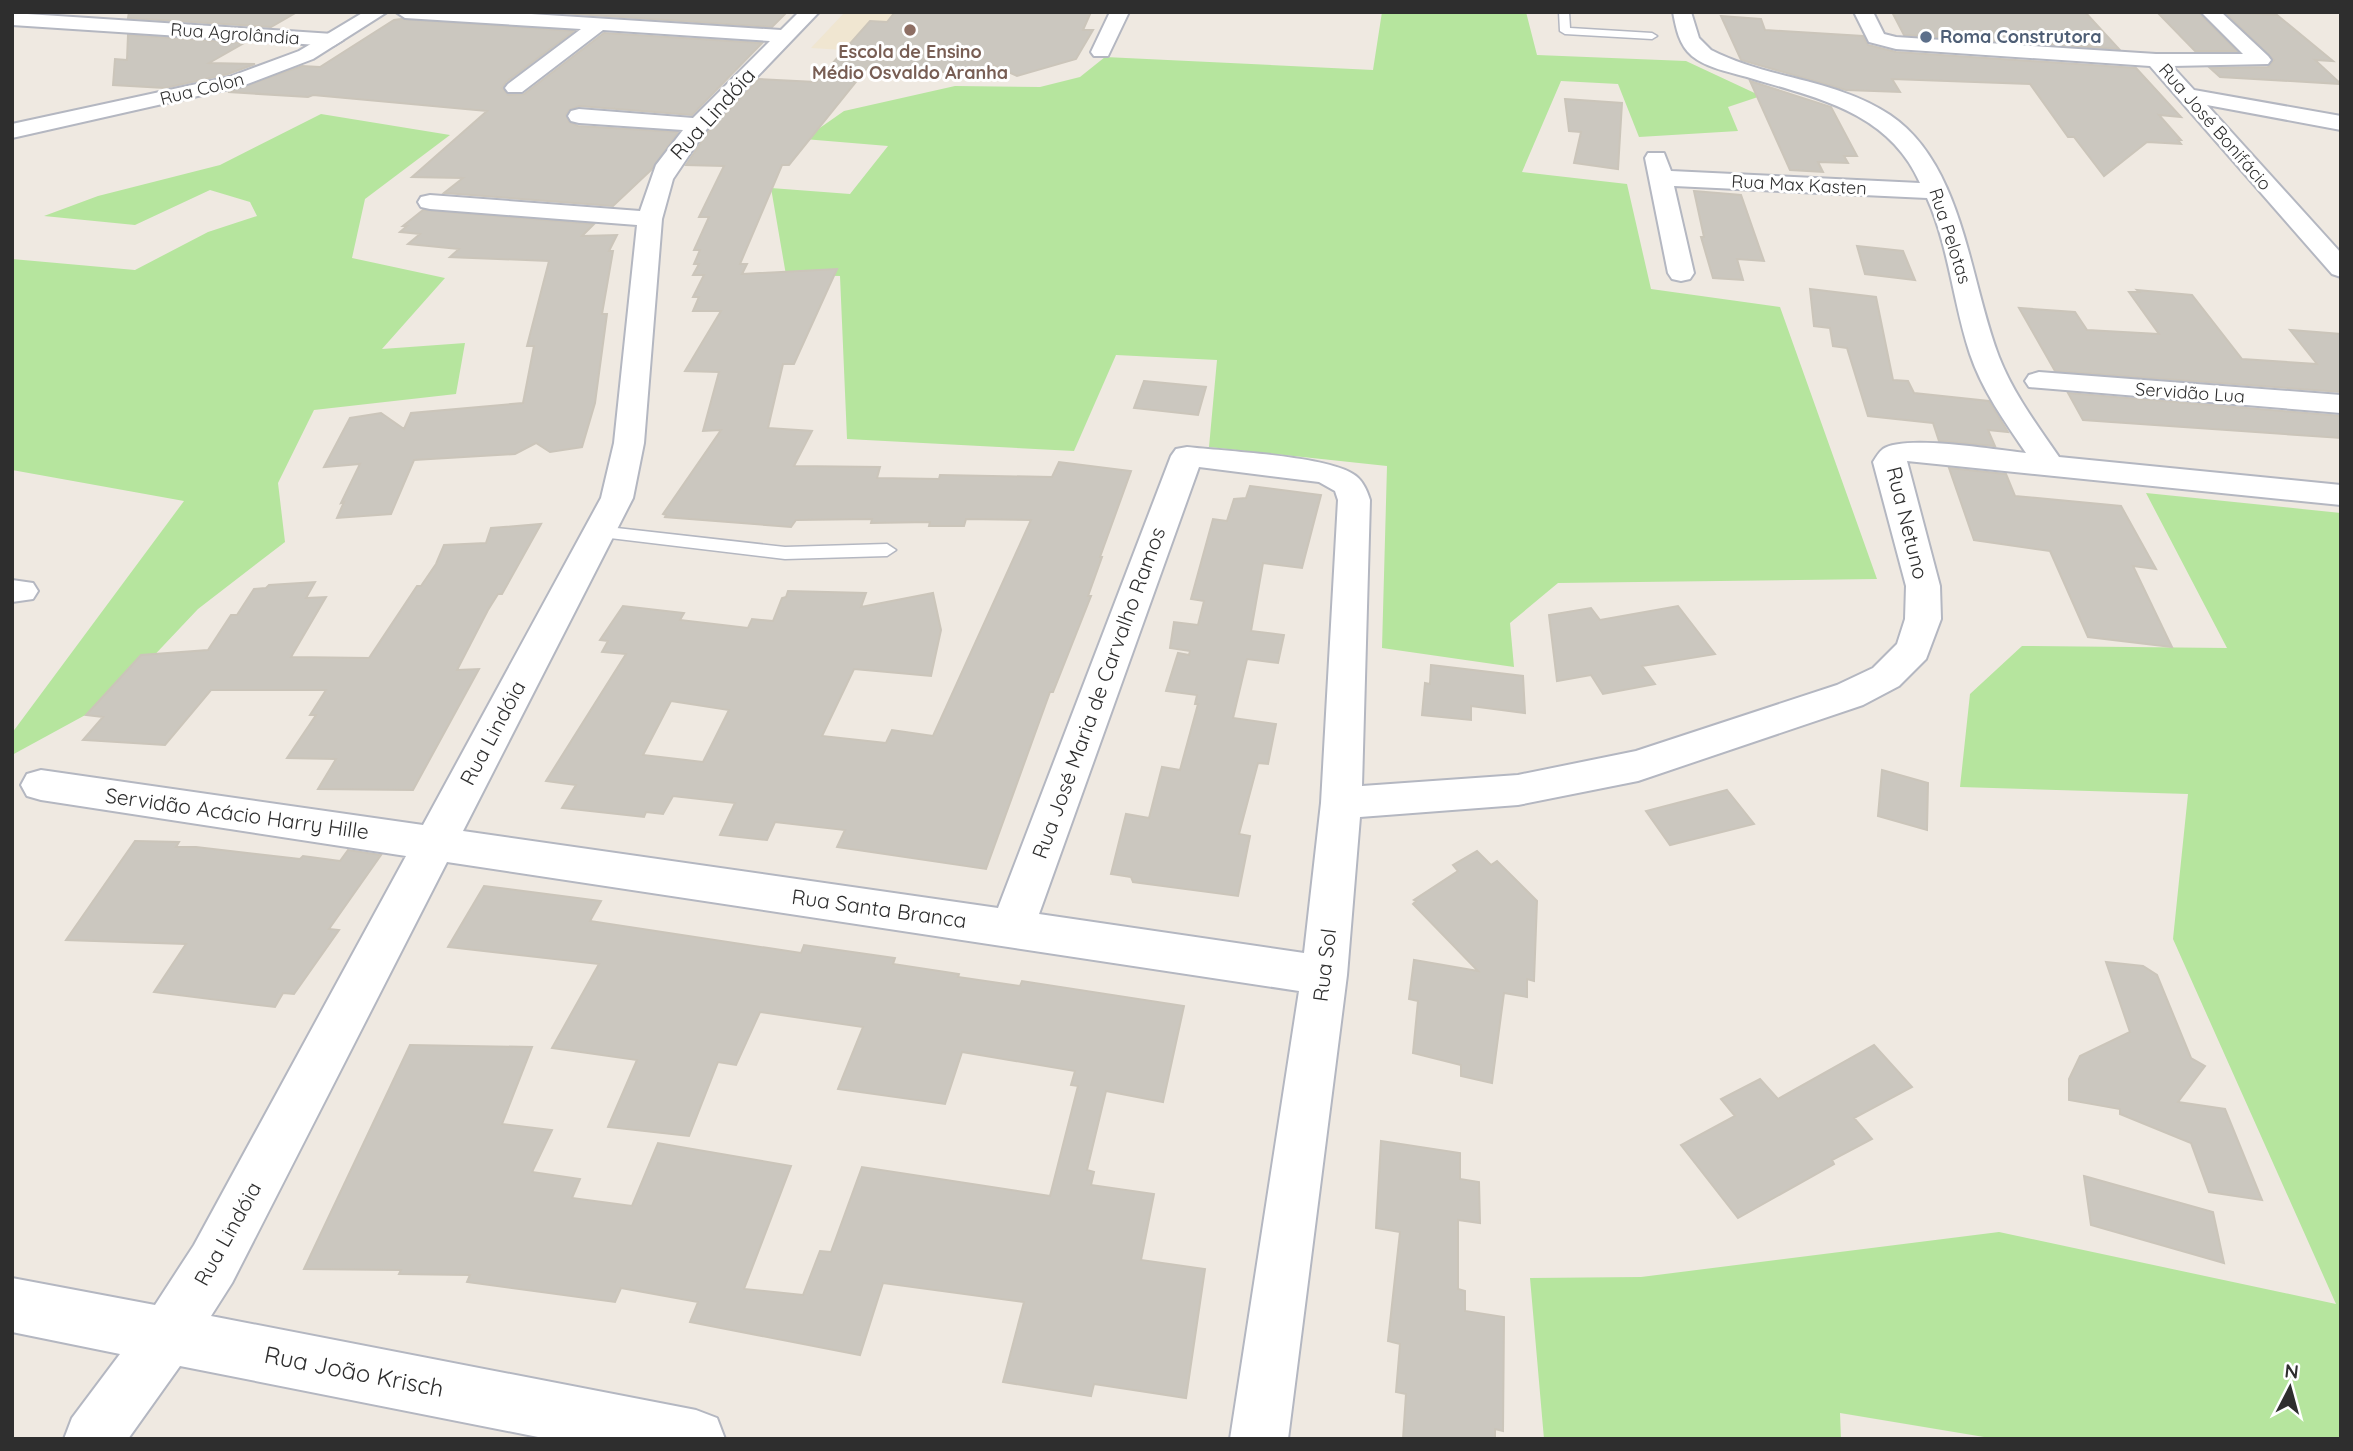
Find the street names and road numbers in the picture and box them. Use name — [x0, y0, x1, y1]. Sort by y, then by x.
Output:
street label: Rua Agrolândia — [170, 18, 300, 49]
street label: Rua José Bonifácio — [2154, 58, 2277, 195]
street label: Rua Lindóia — [664, 62, 760, 165]
street label: Rua Colon — [157, 67, 246, 110]
street label: Rua Max Kasten — [1731, 169, 1867, 200]
street label: Rua Pelotas — [1924, 185, 1977, 286]
street label: Servidão Lua — [2134, 377, 2246, 408]
street label: Rua Netuno — [1881, 464, 1935, 582]
street label: Rua José Maria de Carvalho Ramos — [1026, 523, 1170, 862]
street label: Rua Lindóia — [454, 676, 531, 789]
street label: Servidão Acácio Harry Hille — [104, 782, 371, 844]
street label: Rua Santa Branca — [790, 883, 968, 933]
street label: Rua Sol — [1307, 927, 1341, 1003]
street label: Rua Lindóia — [188, 1177, 266, 1290]
street label: Rua João Krisch — [262, 1339, 446, 1403]

